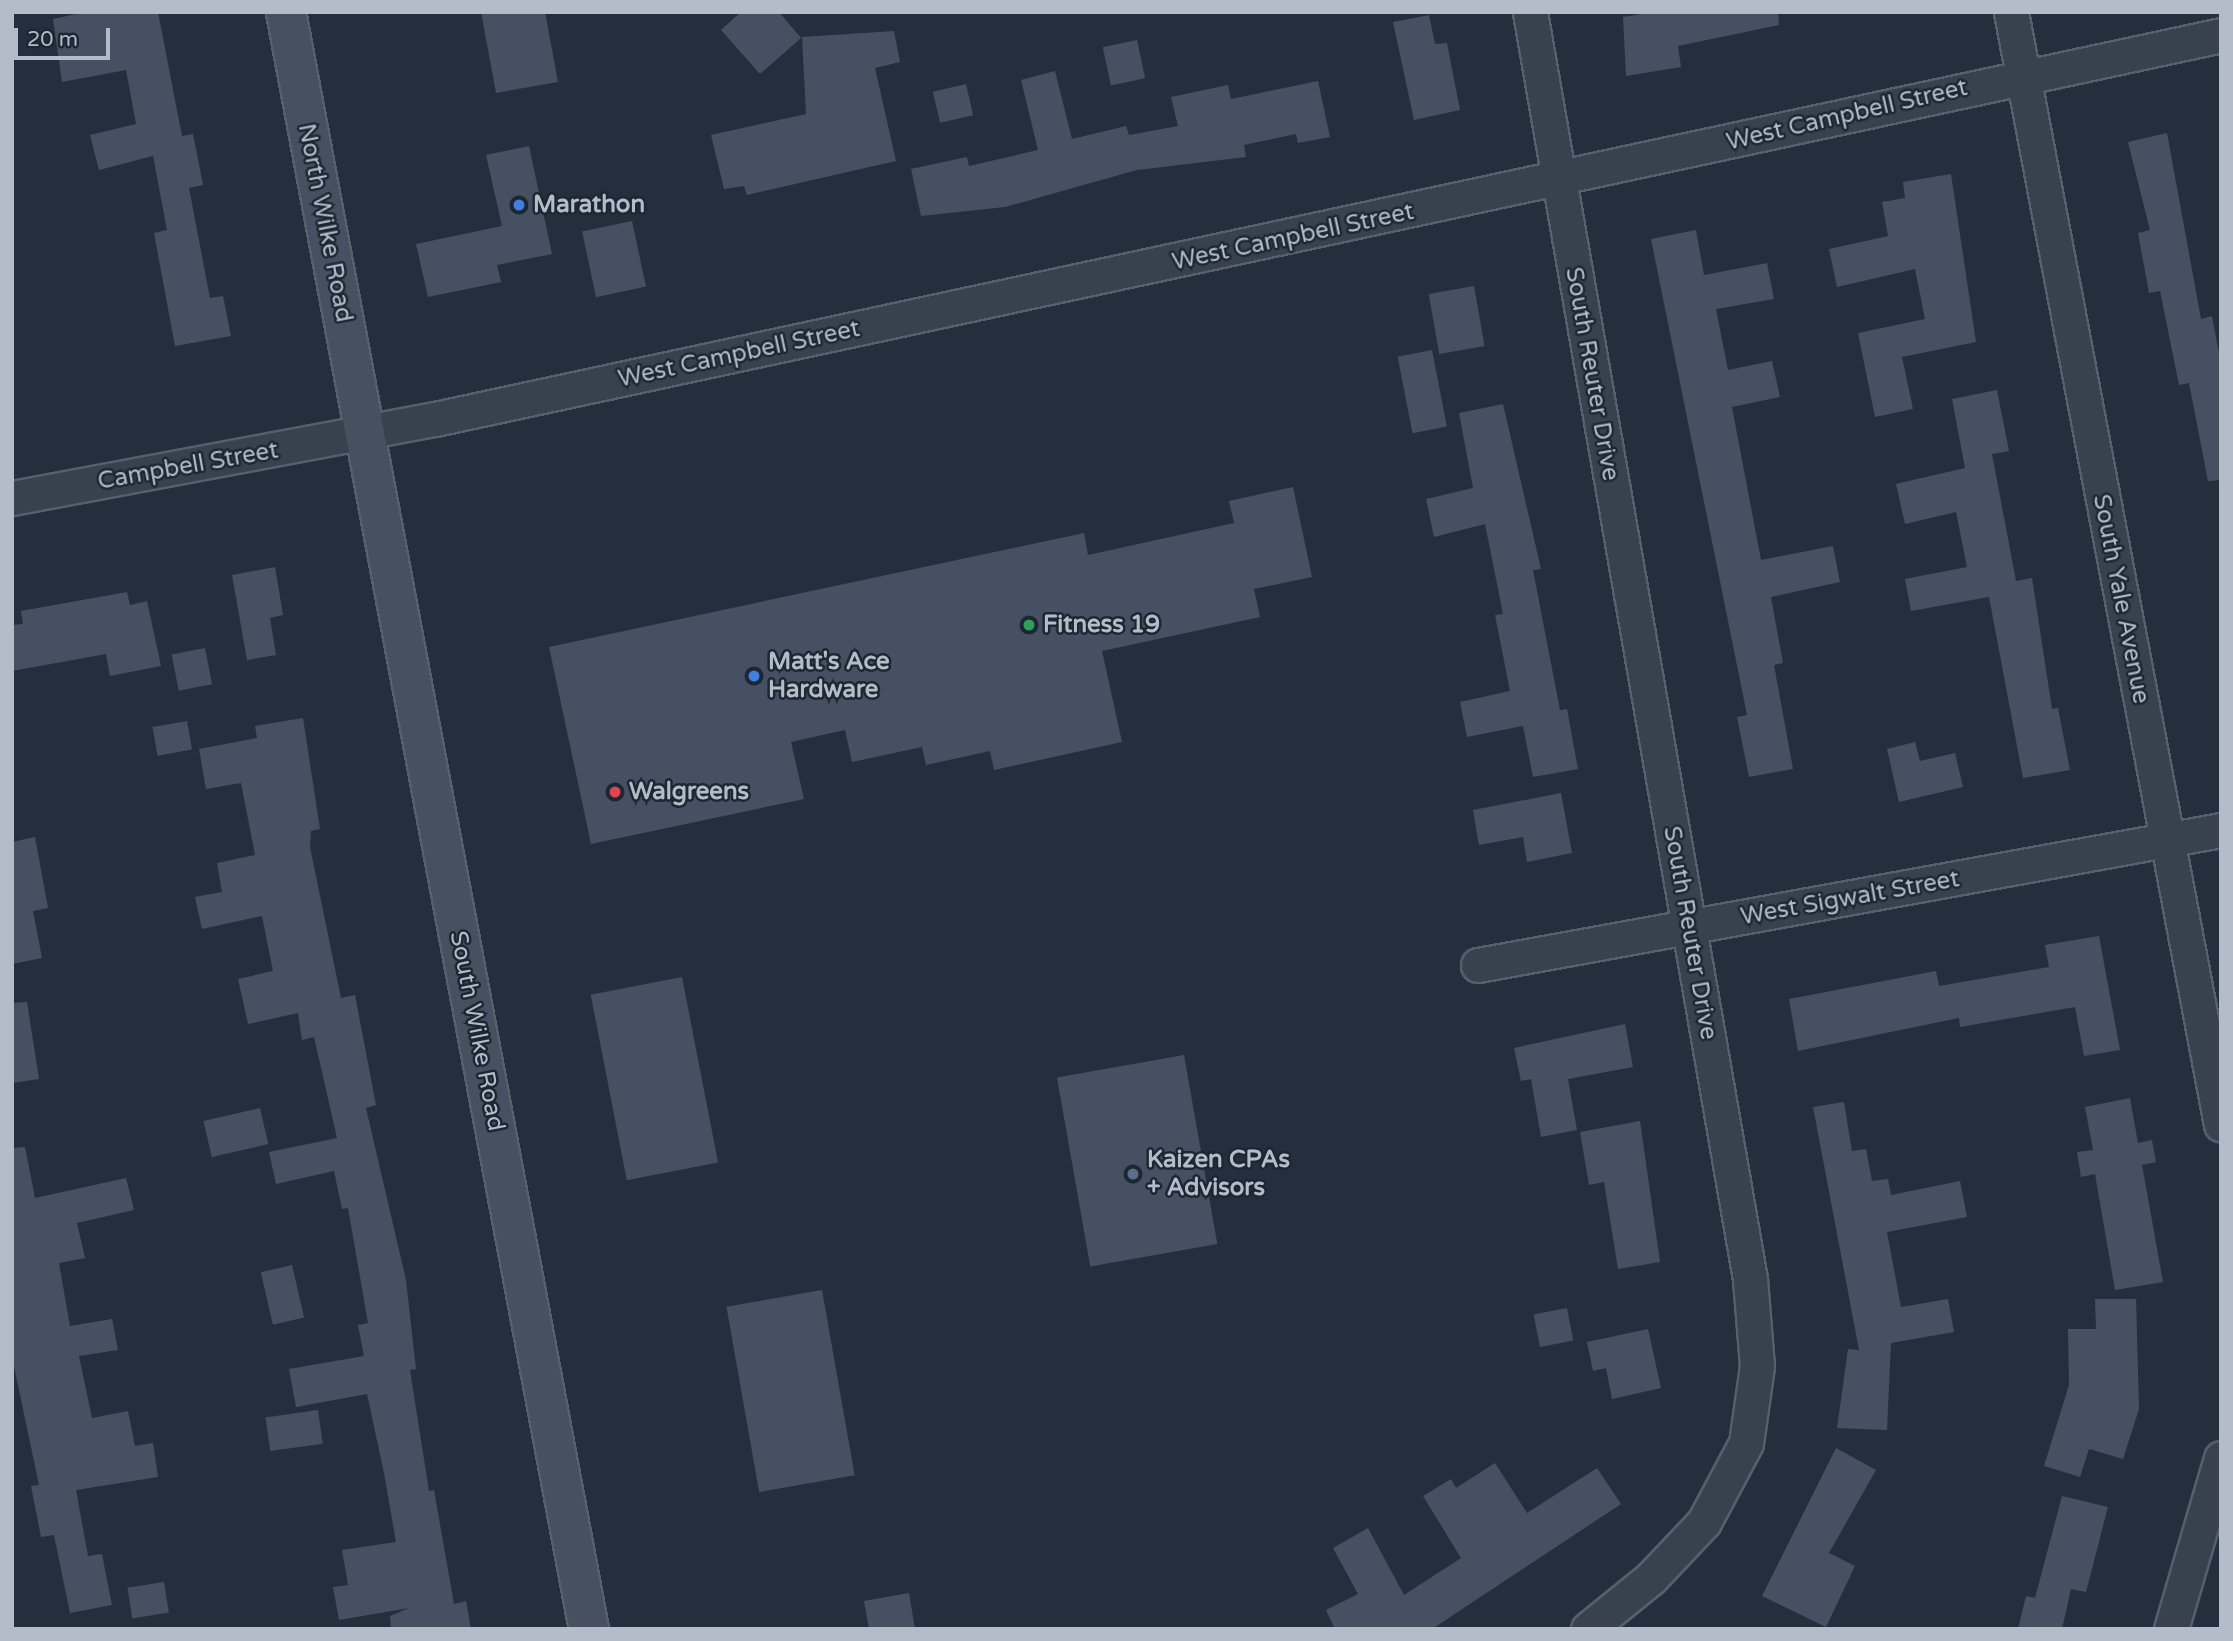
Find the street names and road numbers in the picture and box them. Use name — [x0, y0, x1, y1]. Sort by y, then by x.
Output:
street label: West Campbell Street — [1724, 73, 1970, 157]
street label: North Wilke Road — [292, 121, 358, 325]
street label: West Campbell Street — [1169, 197, 1417, 277]
street label: South Reuter Drive — [1559, 265, 1625, 483]
street label: West Campbell Street — [615, 314, 863, 394]
street label: Campbell Street — [95, 436, 281, 496]
street label: South Yale Avenue — [2087, 492, 2155, 706]
street label: South Reuter Drive — [1657, 824, 1723, 1042]
street label: West Sigwalt Street — [1738, 865, 1962, 931]
street label: South Wilke Road — [443, 929, 511, 1133]

